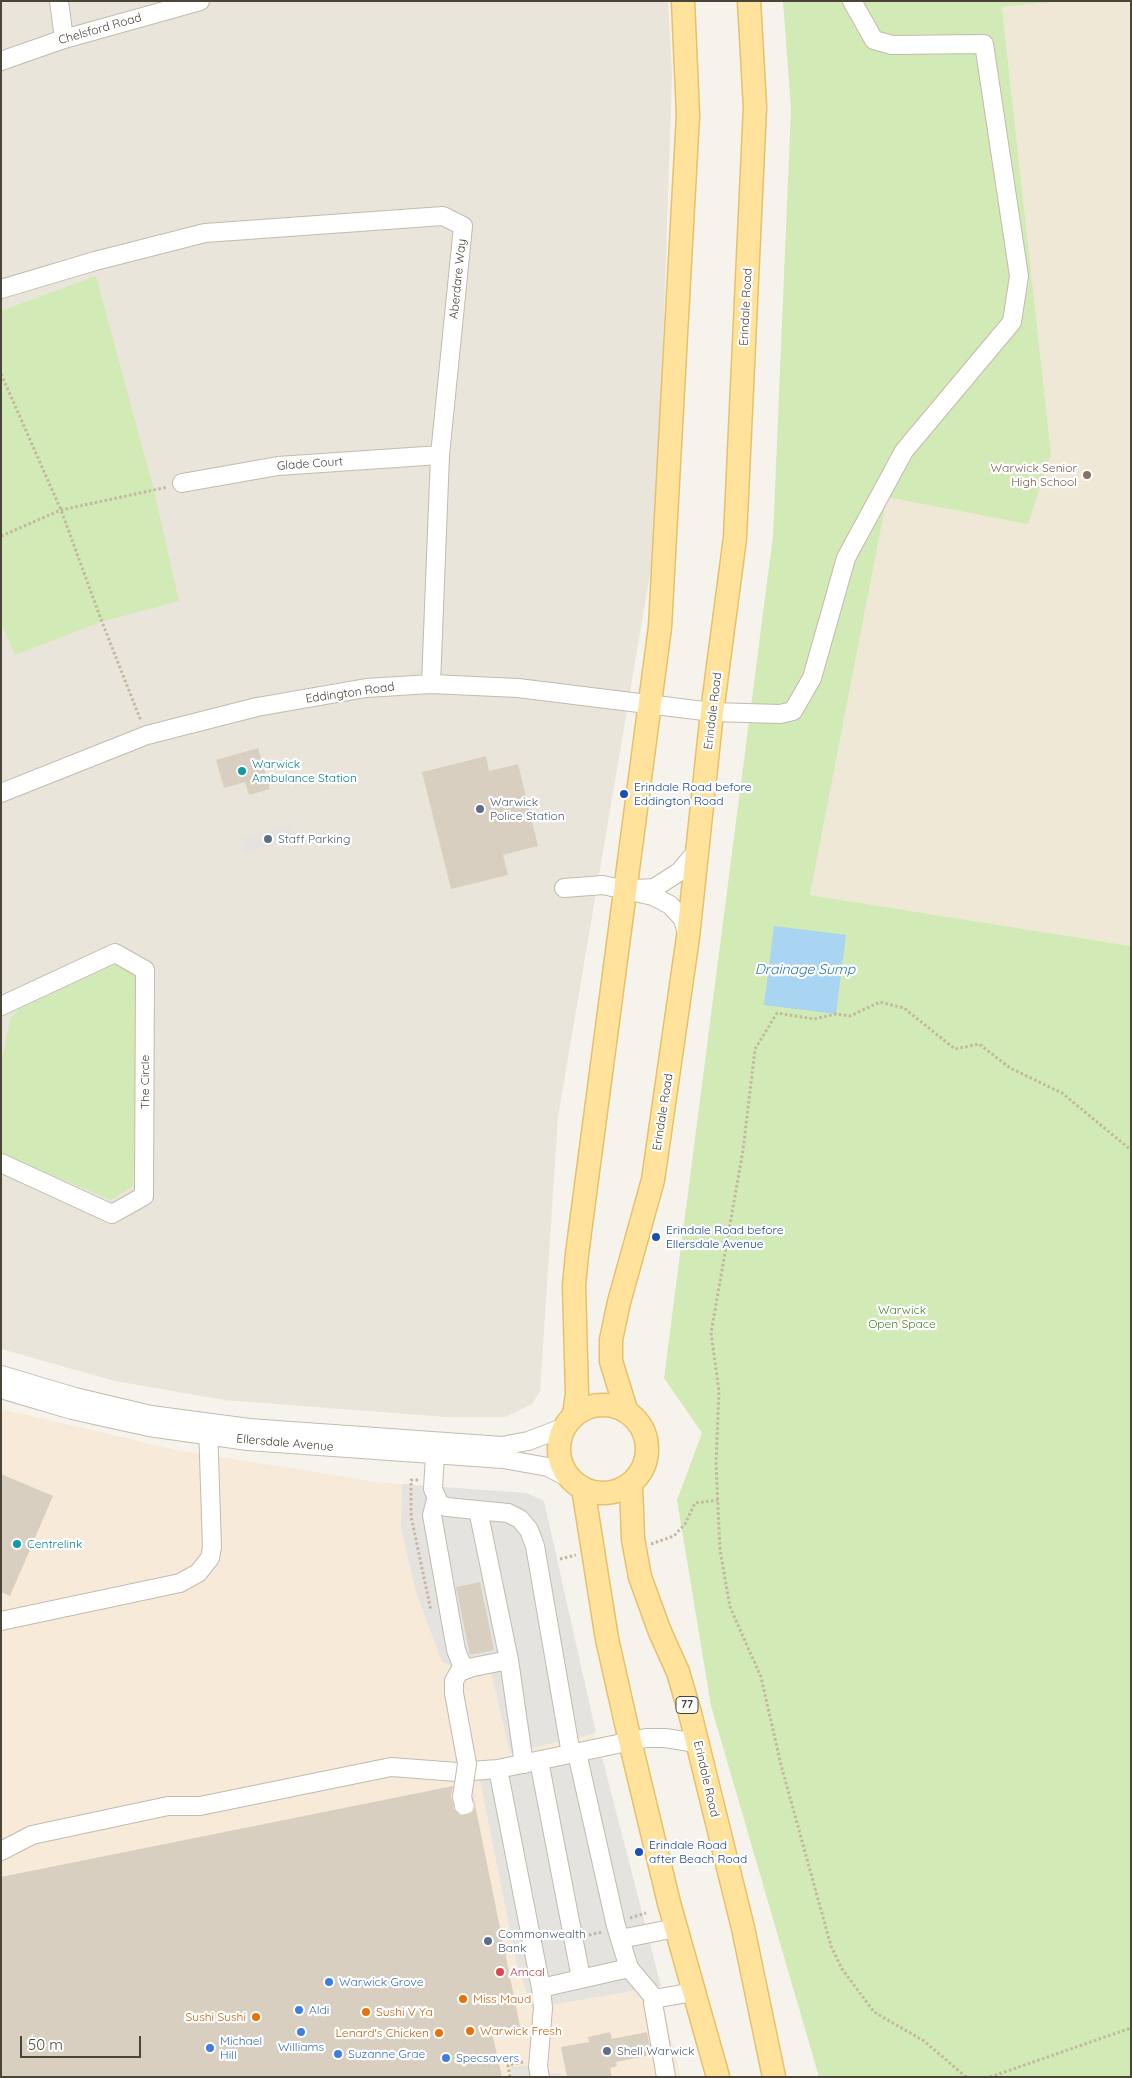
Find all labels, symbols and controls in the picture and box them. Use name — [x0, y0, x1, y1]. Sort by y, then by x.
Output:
street label: Chelsford Road — [57, 10, 143, 48]
street label: Aberdare Way — [447, 238, 469, 320]
street label: Erindale Road — [737, 268, 755, 346]
street label: Glade Court — [276, 455, 344, 473]
place label: Warwick Senior High School — [991, 461, 1077, 489]
marker: Warwick Senior High School — [1081, 469, 1093, 481]
street label: Erindale Road — [701, 671, 725, 751]
street label: Eddington Road — [305, 680, 395, 706]
place label: Warwick Ambulance Station — [252, 757, 357, 785]
marker: Warwick Ambulance Station — [236, 765, 248, 777]
place label: Erindale Road before Eddington Road — [634, 780, 752, 808]
marker: Erindale Road before Eddington Road — [618, 788, 630, 800]
place label: Warwick Police Station — [490, 795, 565, 823]
marker: Warwick Police Station — [474, 803, 486, 815]
place label: Staff Parking — [278, 832, 350, 846]
marker: Staff Parking — [262, 833, 274, 845]
water label: Drainage Sump — [755, 962, 855, 978]
street label: The Circle — [138, 1055, 152, 1109]
street label: Erindale Road — [650, 1072, 676, 1152]
place label: Erindale Road before Ellersdale Avenue — [666, 1223, 784, 1251]
marker: Erindale Road before Ellersdale Avenue — [650, 1231, 662, 1243]
park label: Warwick Open Space — [868, 1303, 936, 1331]
street label: Ellersdale Avenue — [236, 1432, 334, 1454]
place label: Centrelink — [27, 1537, 82, 1551]
marker: Centrelink — [11, 1538, 23, 1550]
road number: 77 — [676, 1696, 698, 1714]
street label: Erindale Road — [690, 1739, 722, 1819]
place label: Erindale Road after Beach Road — [649, 1838, 747, 1866]
marker: Erindale Road after Beach Road — [633, 1846, 645, 1858]
place label: Commonwealth Bank — [498, 1927, 586, 1955]
marker: Commonwealth Bank — [482, 1935, 494, 1947]
place label: Amcal — [510, 1965, 545, 1979]
marker: Amcal — [494, 1966, 506, 1978]
place label: Warwick Grove — [339, 1975, 423, 1989]
marker: Warwick Grove — [323, 1976, 335, 1988]
place label: Miss Maud — [473, 1992, 531, 2006]
marker: Miss Maud — [457, 1993, 469, 2005]
place label: Aldi — [309, 2003, 329, 2017]
marker: Aldi — [293, 2004, 305, 2016]
place label: Sushi V Ya — [376, 2005, 433, 2019]
marker: Sushi V Ya — [360, 2006, 372, 2018]
place label: Sushi Sushi — [186, 2010, 246, 2024]
marker: Sushi Sushi — [250, 2011, 262, 2023]
place label: Warwick Fresh — [480, 2024, 562, 2038]
marker: Warwick Fresh — [464, 2025, 476, 2037]
scale bar — [22, 2026, 144, 2058]
marker: Williams — [295, 2026, 307, 2038]
place label: Lenard's Chicken — [335, 2026, 429, 2040]
marker: Lenard's Chicken — [433, 2027, 445, 2039]
place label: Michael Hill — [220, 2034, 262, 2062]
text: 50 m — [28, 2035, 63, 2054]
place label: Williams — [278, 2040, 324, 2054]
marker: Michael Hill — [204, 2042, 216, 2054]
place label: Shell Warwick — [617, 2044, 694, 2058]
marker: Shell Warwick — [601, 2045, 613, 2057]
place label: Suzanne Grae — [348, 2047, 425, 2061]
marker: Suzanne Grae — [332, 2048, 344, 2060]
place label: Specsavers — [456, 2051, 519, 2065]
marker: Specsavers — [440, 2052, 452, 2064]

